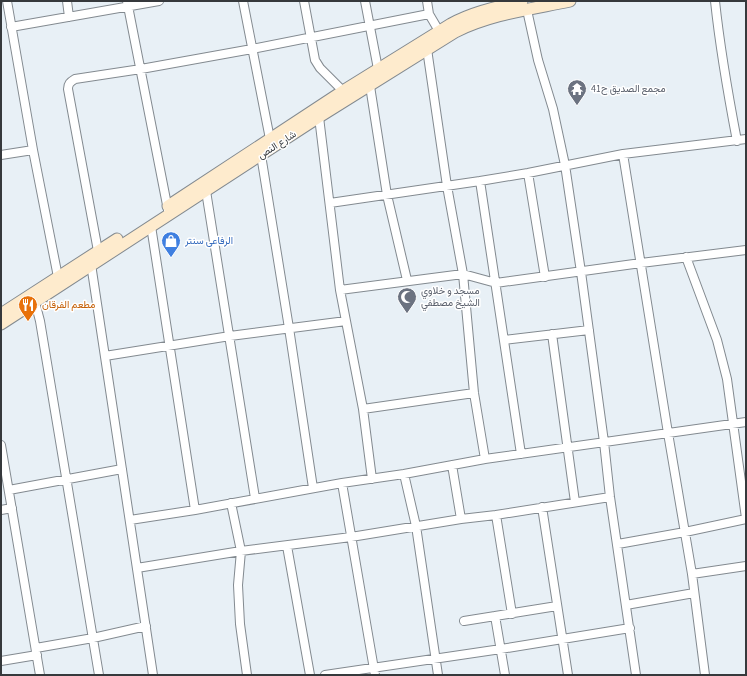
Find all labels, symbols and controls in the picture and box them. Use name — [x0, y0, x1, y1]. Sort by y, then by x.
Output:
temple icon: مجمع الصديق ح41 — [566, 78, 588, 106]
place label: مجمع الصديق ح41 — [591, 82, 665, 96]
street label: شارع النص — [255, 127, 299, 163]
shop icon: الرفاعى سنتر — [160, 230, 182, 258]
place label: الرفاعى سنتر — [184, 234, 233, 248]
place label: مسجد و خلاوي الشيخ مصطفي — [421, 284, 480, 311]
mosque icon: مسجد و خلاوي الشيخ مصطفي — [396, 286, 418, 314]
restaurant icon: مطعم الفرقان — [17, 294, 39, 322]
place label: مطعم الفرقان — [42, 298, 95, 312]

